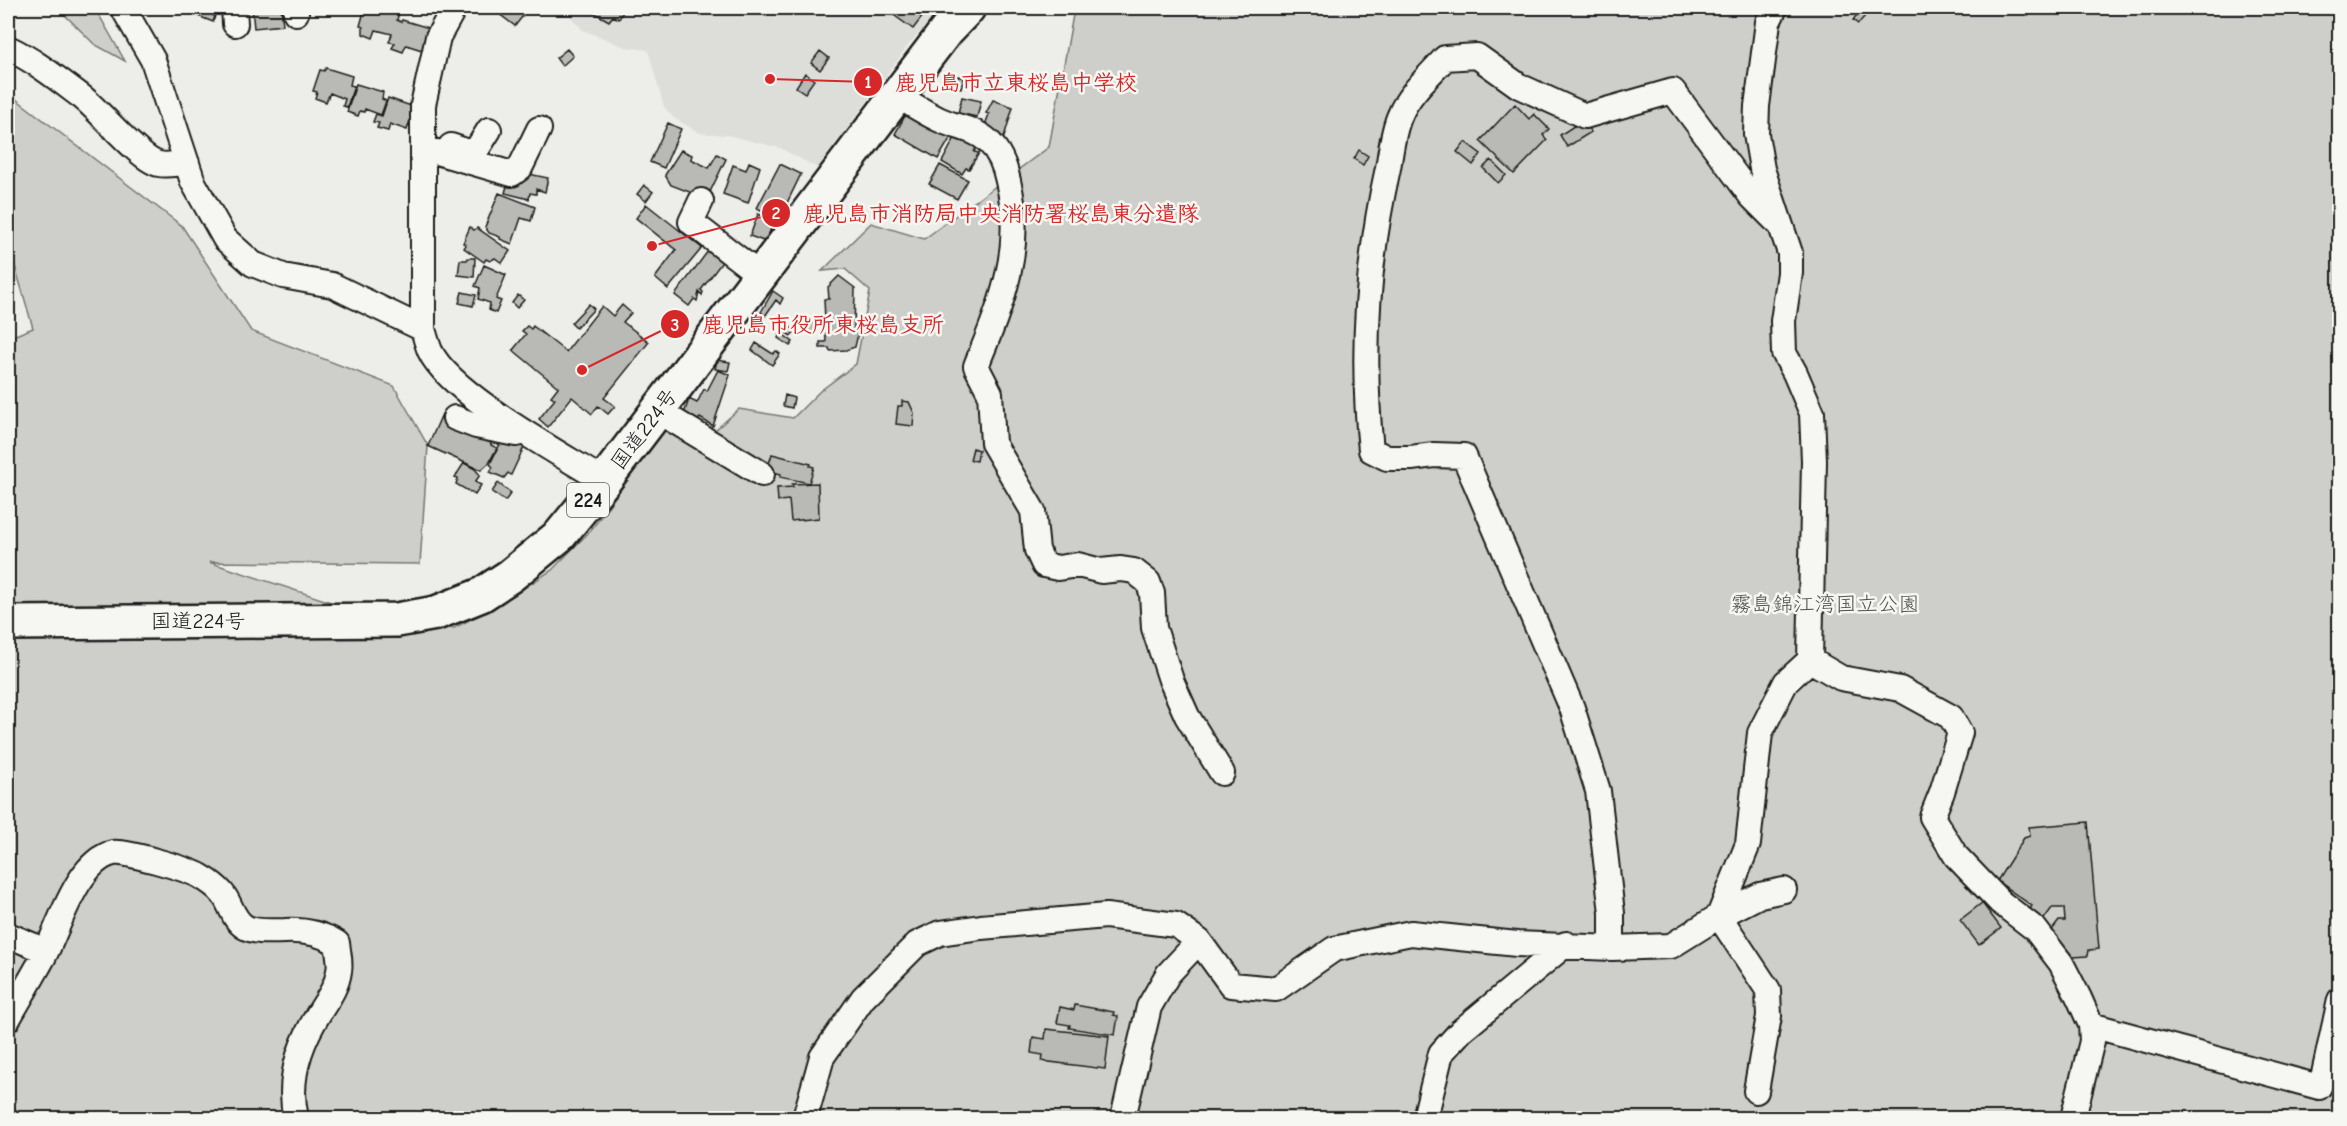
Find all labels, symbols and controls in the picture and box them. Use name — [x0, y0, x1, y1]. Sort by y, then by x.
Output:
callout: 鹿児島市立東桜島中学校 — [853, 62, 1149, 102]
text: 鹿児島市立東桜島中学校 — [895, 70, 1137, 96]
text: 1 — [864, 72, 872, 93]
callout: 鹿児島市消防局中央消防署桜島東分遣隊 — [761, 193, 1211, 233]
text: 鹿児島市消防局中央消防署桜島東分遣隊 — [803, 201, 1199, 227]
text: 2 — [772, 203, 781, 224]
callout: 鹿児島市役所東桜島支所 — [660, 304, 956, 344]
text: 鹿児島市役所東桜島支所 — [702, 312, 944, 338]
text: 3 — [671, 315, 679, 336]
street label: 国道224号 — [606, 384, 682, 474]
road number: 224 — [567, 483, 609, 517]
park label: 霧島錦江湾国立公園 — [1731, 592, 1920, 616]
street label: 国道224号 — [150, 609, 246, 633]

